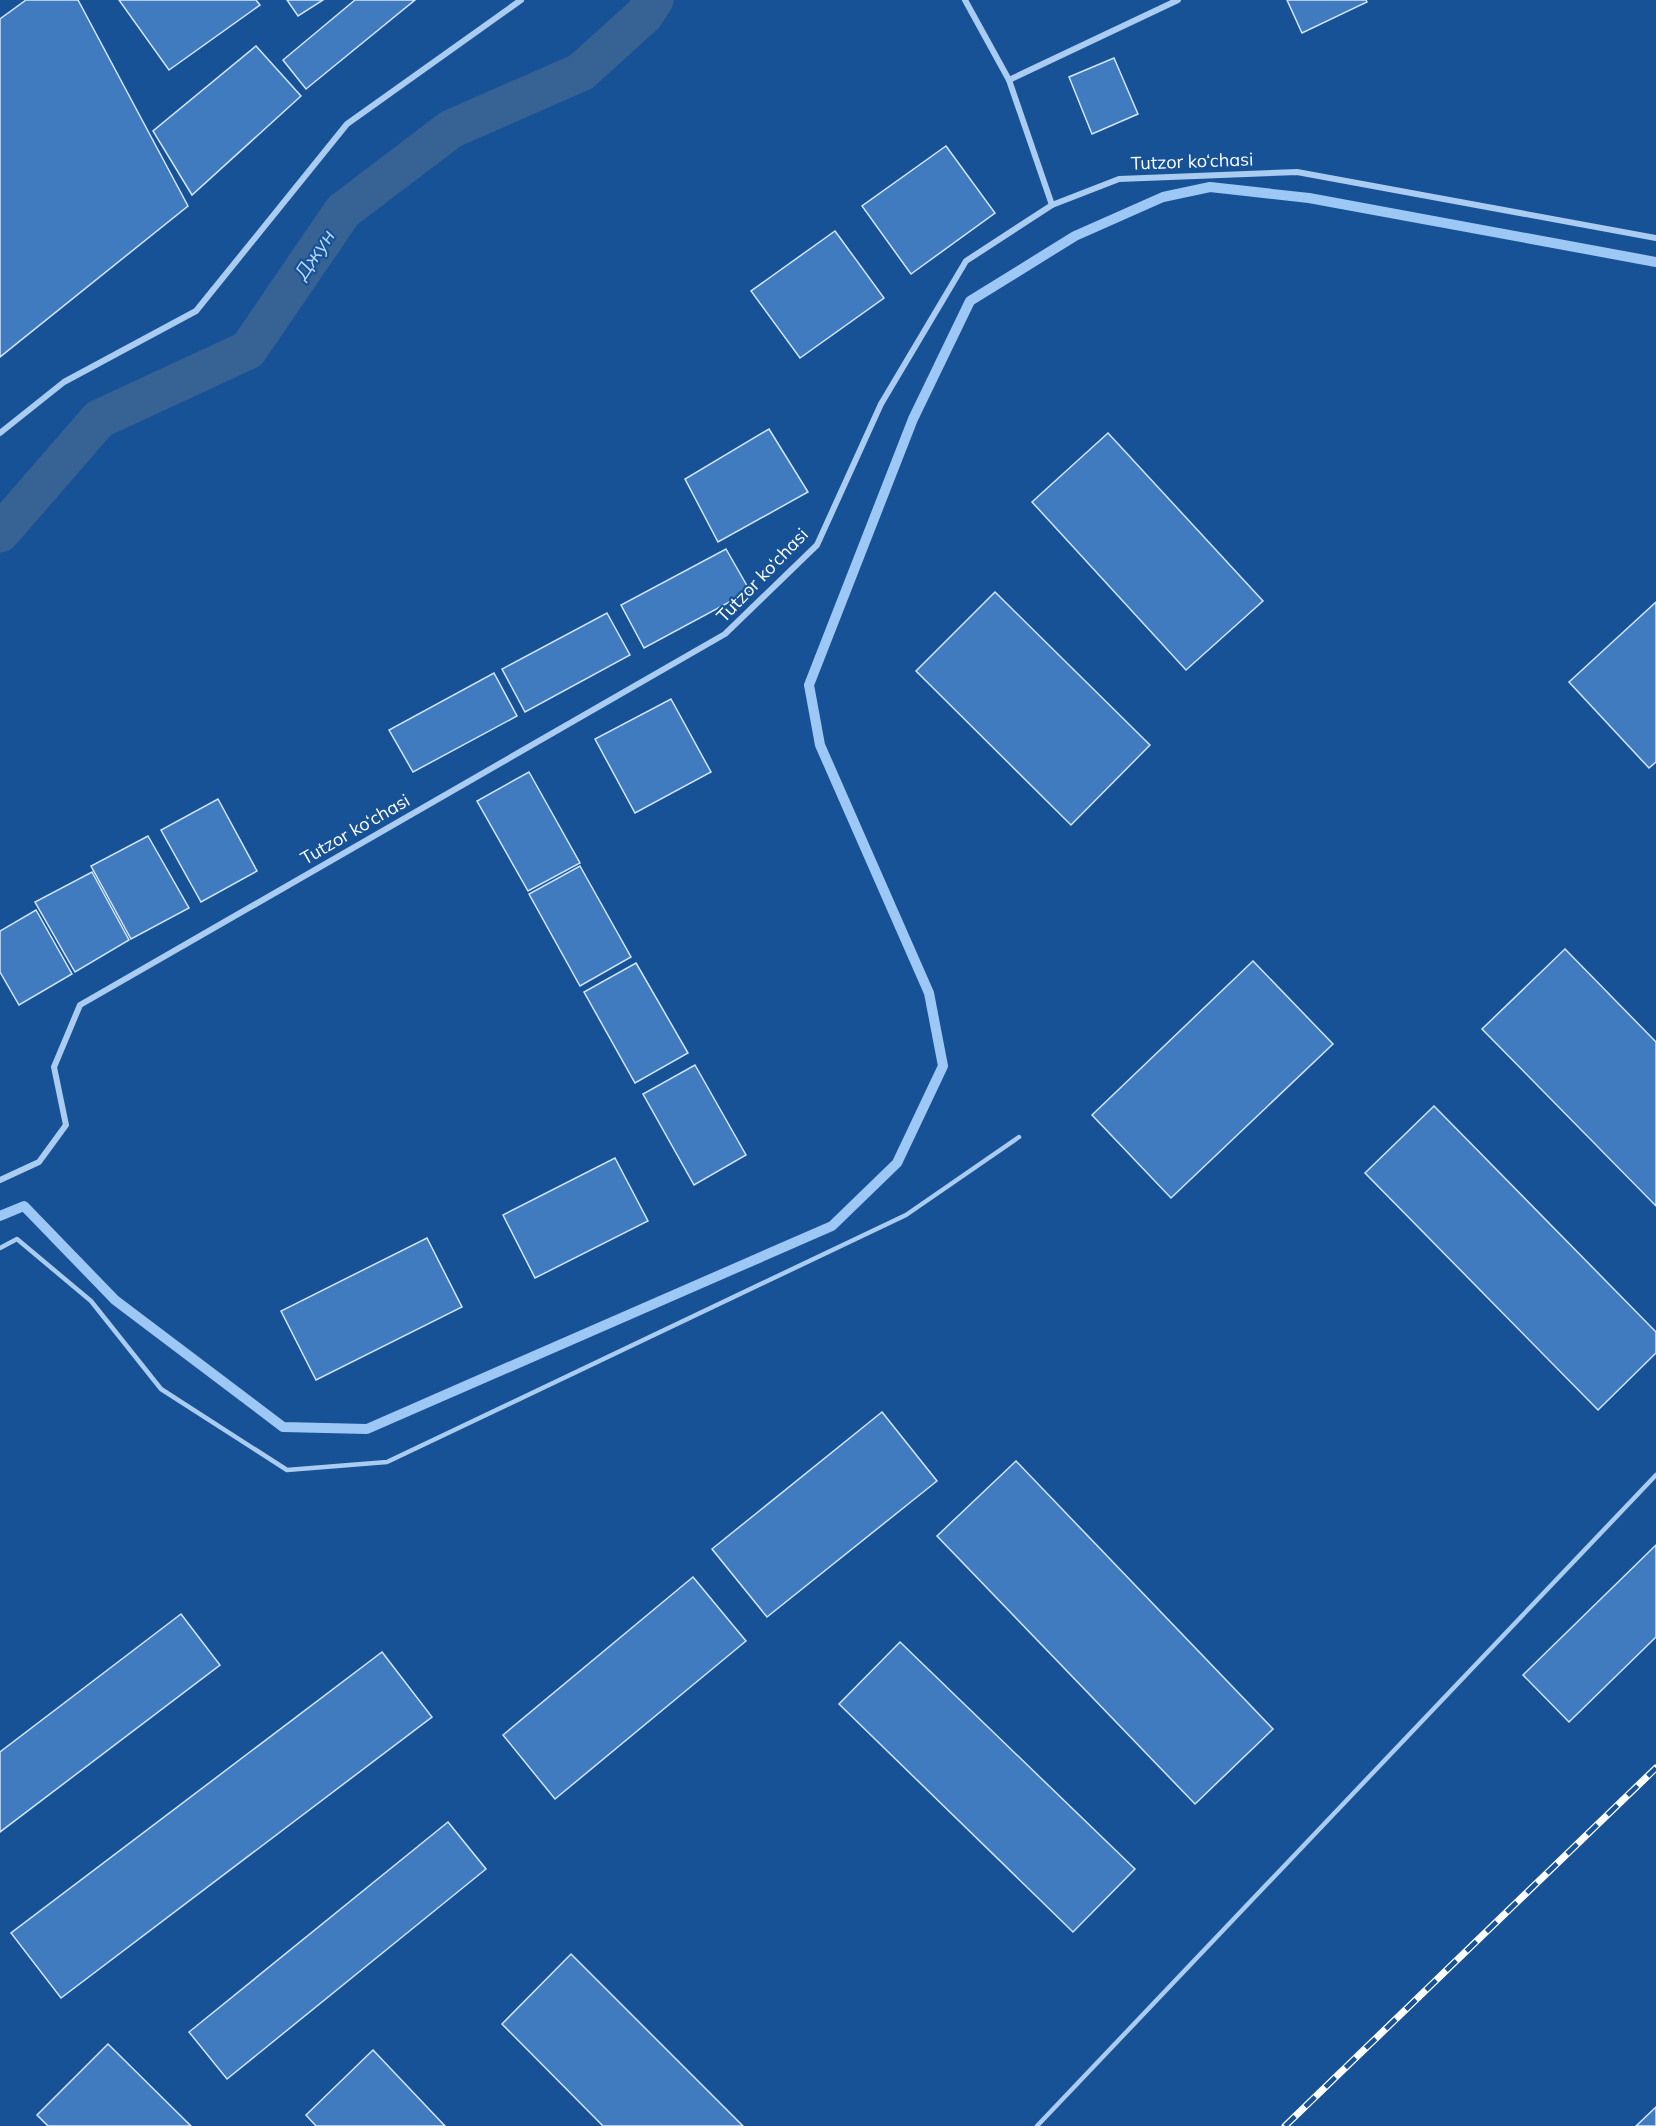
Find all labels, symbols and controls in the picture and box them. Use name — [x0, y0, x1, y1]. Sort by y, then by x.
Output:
street label: Tutzor ko‘chasi — [1130, 147, 1254, 175]
water label: Джун — [288, 224, 340, 285]
street label: Tutzor ko‘chasi — [711, 523, 813, 627]
street label: Tutzor ko‘chasi — [296, 788, 414, 870]

